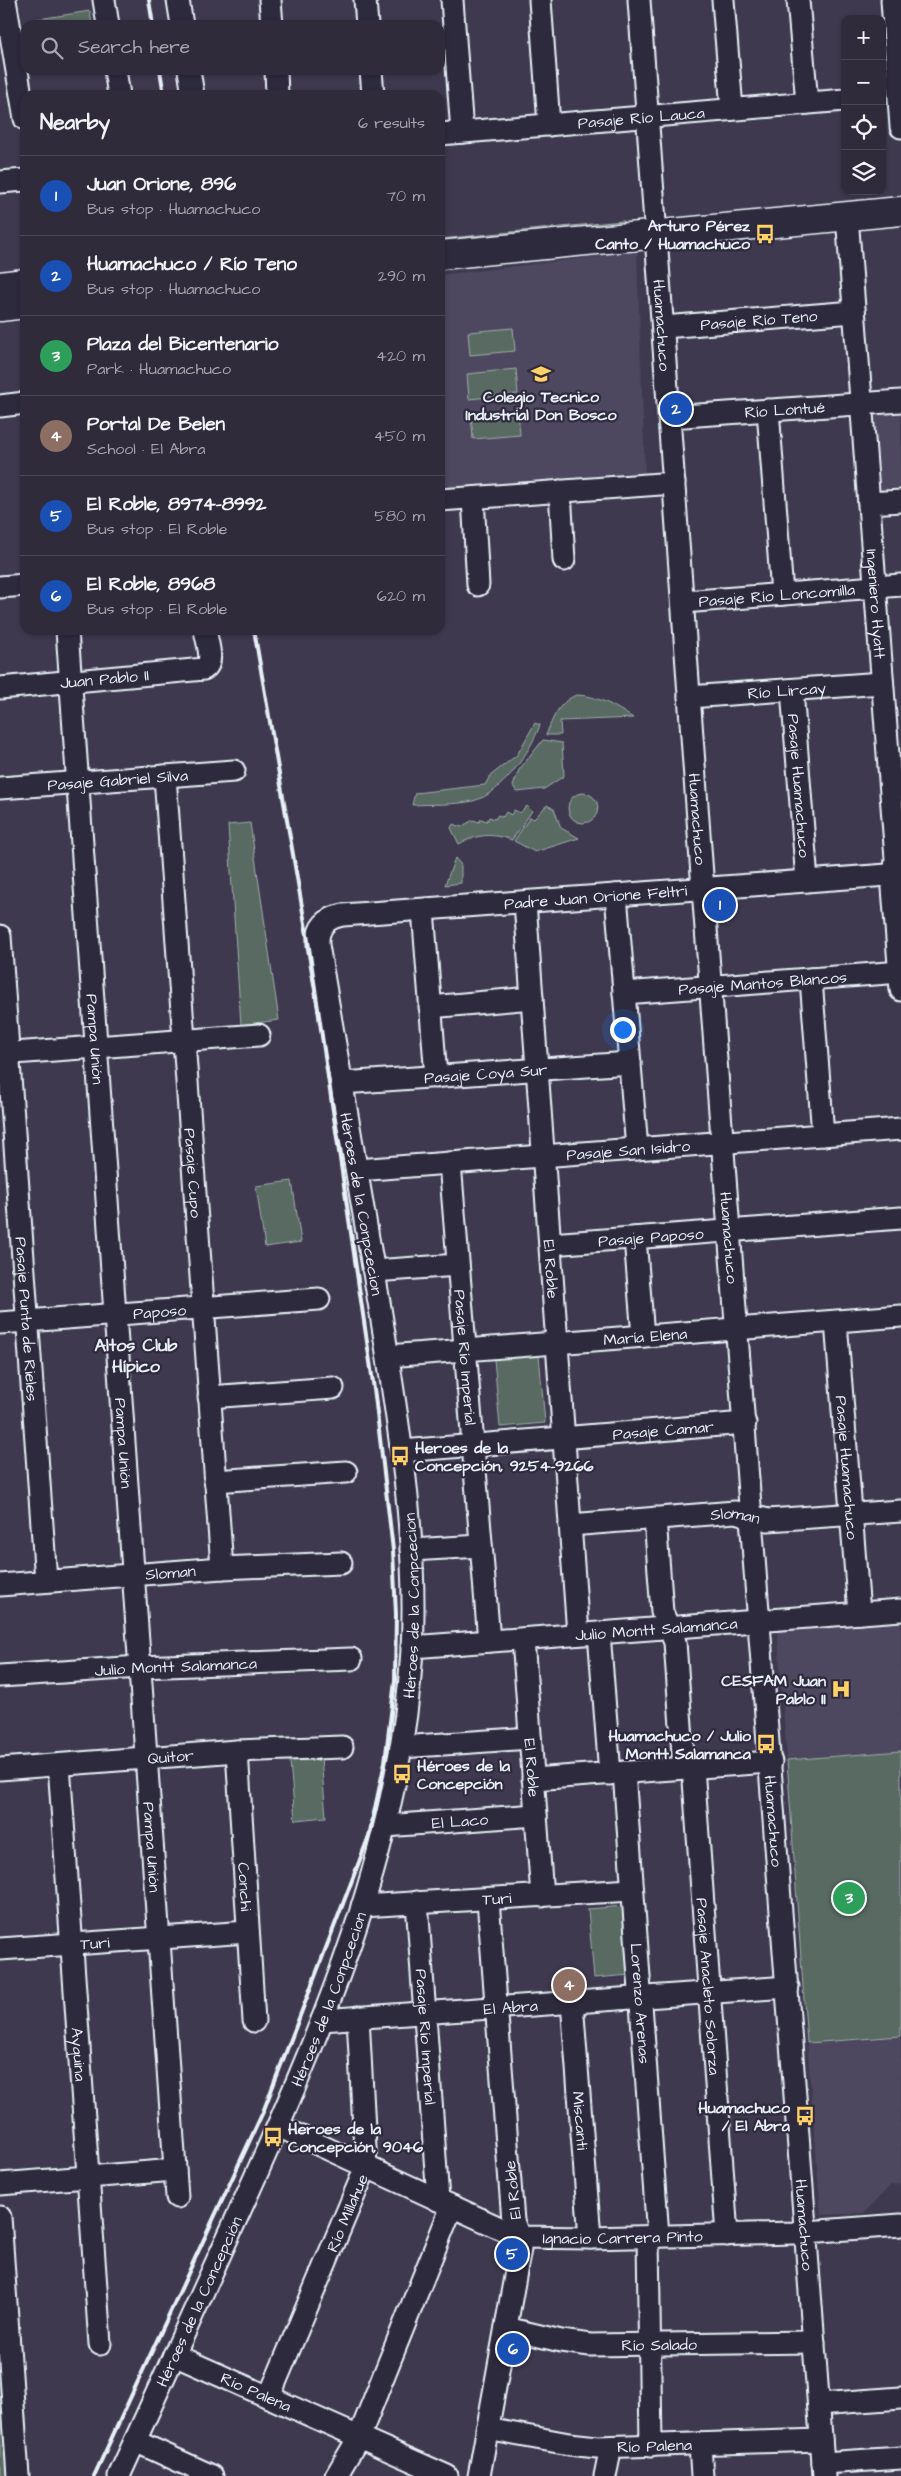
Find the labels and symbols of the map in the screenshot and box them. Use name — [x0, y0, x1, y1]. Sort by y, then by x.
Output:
street label: Pasaje Río Lauca — [577, 102, 706, 134]
place label: Arturo Pérez Canto / Huamachuco — [595, 215, 751, 255]
bus stop icon: Arturo Pérez Canto / Huamachuco — [754, 223, 776, 245]
street label: Huamachuco — [647, 279, 676, 372]
street label: Pasaje Río Teno — [699, 305, 818, 336]
school or university icon: Colegio Tecnico Industrial Don Bosco — [530, 363, 552, 385]
place label: Colegio Tecnico Industrial Don Bosco — [466, 386, 617, 426]
pin: 2 — [660, 390, 692, 428]
street label: Río Lontué — [744, 396, 826, 424]
street label: Ingeniero Hyatt — [860, 548, 891, 660]
street label: Pasaje Río Loncomilla — [698, 579, 856, 613]
street label: Juan Pablo II — [59, 664, 150, 694]
street label: Río Lircay — [747, 677, 827, 705]
street label: Pasaje Huamachuco — [782, 713, 815, 859]
street label: Pasaje Gabriel Silva — [47, 764, 189, 797]
street label: Huamachuco — [683, 772, 711, 866]
street label: Padre Juan Orione Feltri — [503, 880, 689, 915]
pin: 1 — [704, 886, 736, 924]
street label: Pasaje Mantos Blancos — [678, 966, 848, 1001]
street label: Pampa Unión — [81, 993, 109, 1085]
your location — [610, 1017, 636, 1043]
street label: Pasaje Coya Sur — [423, 1059, 548, 1089]
street label: Héroes de la Conpcecion — [334, 1111, 388, 1297]
street label: Pasaje Cupo — [178, 1127, 207, 1219]
street label: Pasaje San Isidro — [566, 1135, 691, 1166]
street label: Huamachuco — [714, 1191, 743, 1284]
street label: Pasaje Paposo — [597, 1223, 704, 1252]
street label: Pasaje Punta de Rieles — [9, 1236, 43, 1402]
street label: El Roble — [537, 1239, 564, 1300]
street label: Pasaje Río Imperial — [448, 1289, 481, 1426]
street label: Paposo — [132, 1299, 187, 1325]
street label: María Elena — [603, 1323, 688, 1351]
district label: Altos Club Hípico — [95, 1333, 178, 1379]
street label: Pasaje Huamachuco — [830, 1395, 863, 1540]
street label: Pampa Unión — [109, 1397, 137, 1489]
street label: Pasaje Camar — [612, 1416, 715, 1446]
place label: Heroes de la Concepción, 9254-9266 — [415, 1437, 594, 1477]
bus stop icon: Heroes de la Concepción, 9254-9266 — [389, 1445, 411, 1467]
street label: Sloman — [710, 1502, 762, 1530]
street label: Héroes de la Conpcecion — [398, 1512, 425, 1699]
street label: Sloman — [145, 1560, 197, 1586]
street label: Julio Montt Salamanca — [575, 1612, 738, 1647]
street label: Julio Montt Salamanca — [94, 1653, 257, 1682]
place label: CESFAM Juan Pablo II — [721, 1670, 826, 1710]
hospital icon: CESFAM Juan Pablo II — [830, 1678, 852, 1700]
place label: Huamachuco / Julio Montt Salamanca — [609, 1725, 752, 1765]
bus stop icon: Huamachuco / Julio Montt Salamanca — [755, 1733, 777, 1755]
street label: El Roble — [518, 1738, 545, 1798]
street label: Quitor — [147, 1744, 195, 1770]
place label: Héroes de la Concepción — [417, 1755, 511, 1795]
bus stop icon: Héroes de la Concepción — [391, 1763, 413, 1785]
street label: Huamachuco — [759, 1774, 788, 1868]
street label: Pampa Unión — [137, 1801, 166, 1893]
street label: El Laco — [431, 1809, 489, 1835]
street label: Conchi — [232, 1862, 257, 1912]
pin: 3 — [833, 1879, 865, 1917]
street label: Turi — [482, 1887, 513, 1911]
street label: Pasaje Anacleto Solorza — [691, 1897, 725, 2076]
street label: Héroes de la Conpcecion — [286, 1909, 372, 2090]
street label: Turi — [79, 1931, 111, 1955]
street label: Lorenzo Arenas — [625, 1942, 655, 2064]
pin: 4 — [553, 1966, 585, 2004]
street label: Pasaje Río Imperial — [410, 1968, 441, 2105]
street label: El Abra — [483, 1995, 539, 2021]
street label: Ayquina — [65, 2027, 91, 2082]
street label: Miscanti — [567, 2091, 593, 2151]
place label: Huamachuco / El Abra — [698, 2097, 791, 2137]
bus stop icon: Huamachuco / El Abra — [794, 2105, 816, 2127]
place label: Heroes de la Concepción, 9046 — [288, 2118, 423, 2158]
bus stop icon: Heroes de la Concepción, 9046 — [262, 2126, 284, 2148]
street label: El Roble — [499, 2159, 527, 2220]
street label: Río Millahue — [321, 2170, 374, 2256]
street label: Huamachuco — [789, 2178, 818, 2272]
street label: Héroes de la Concepción — [151, 2213, 248, 2390]
street label: Ignacio Carrera Pinto — [542, 2225, 703, 2250]
pin: 5 — [496, 2235, 528, 2273]
pin: 6 — [497, 2330, 529, 2368]
street label: Río Salado — [621, 2334, 697, 2357]
street label: Río Palena — [217, 2367, 295, 2418]
street label: Río Palena — [617, 2434, 692, 2458]

